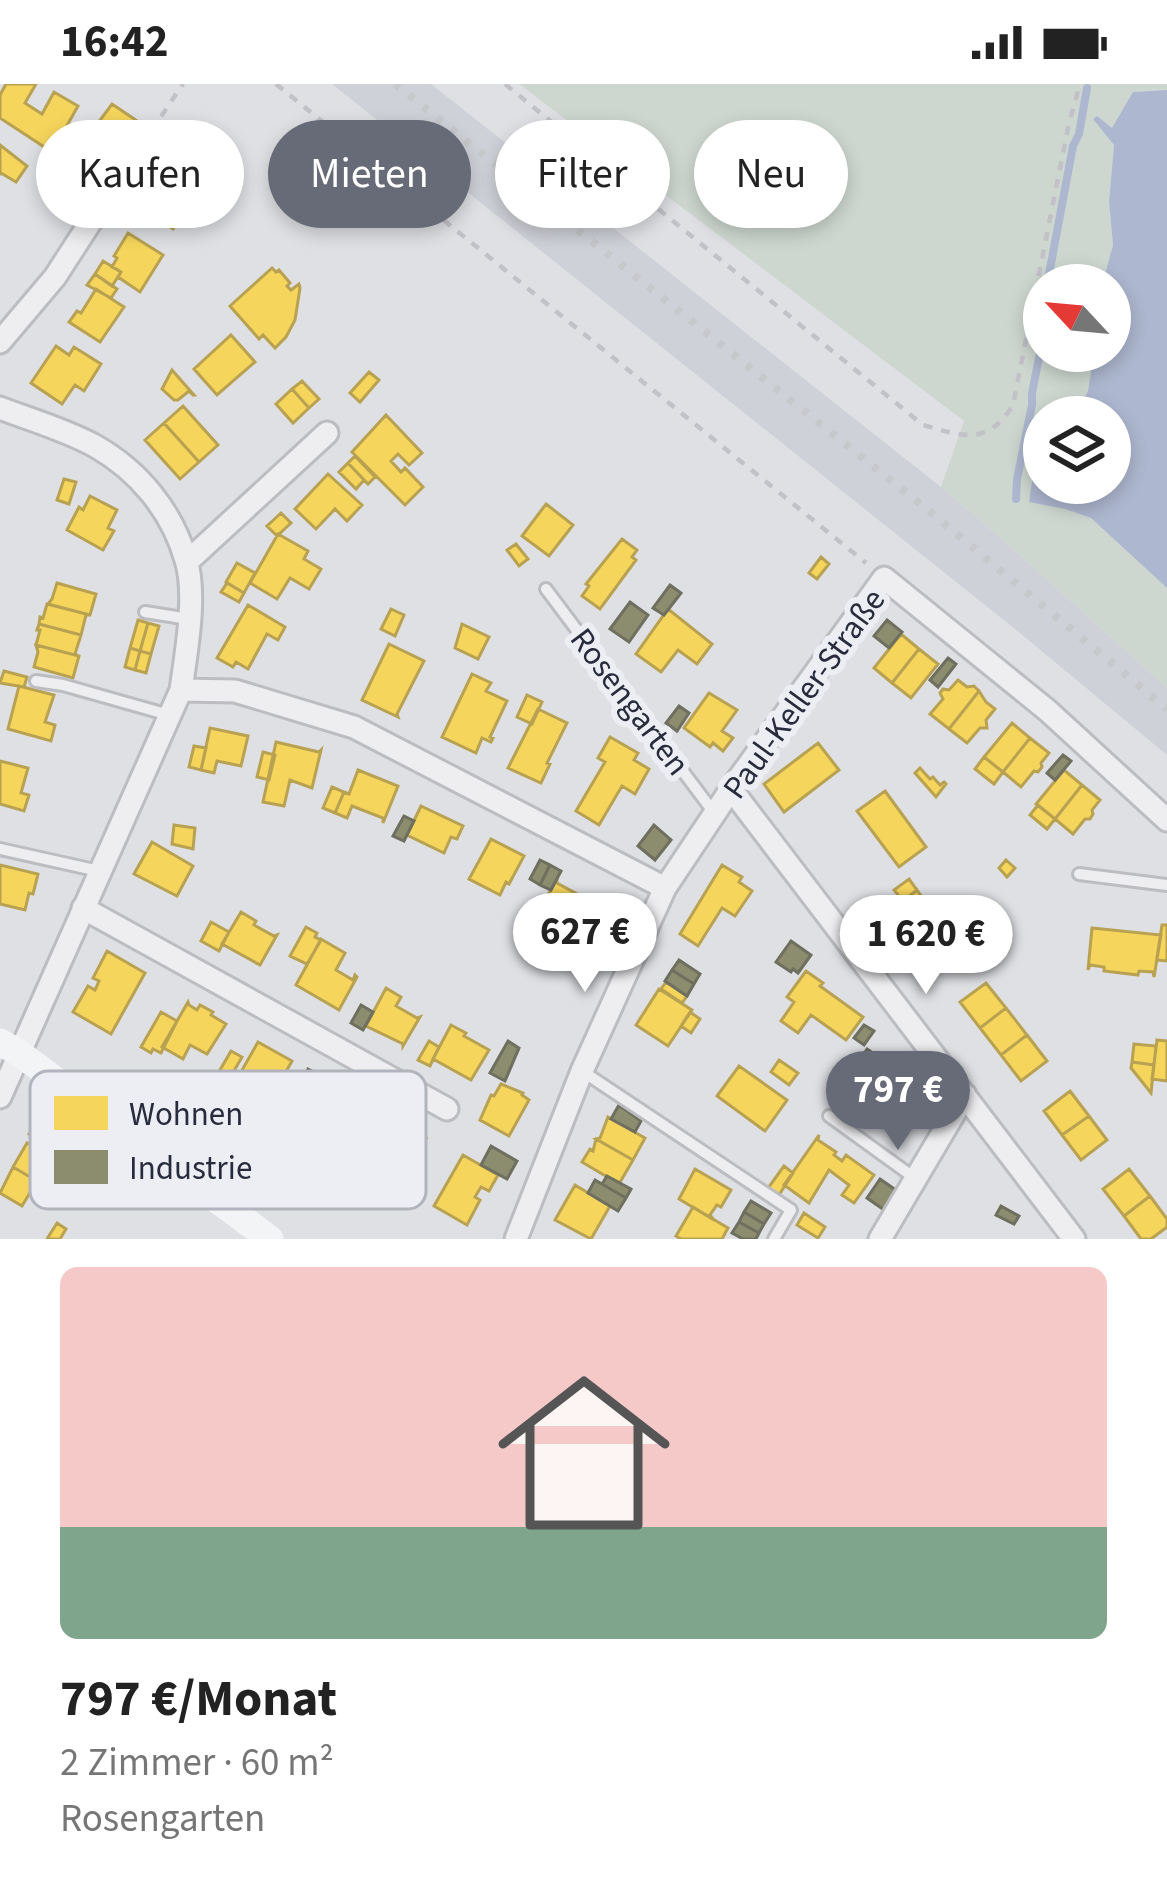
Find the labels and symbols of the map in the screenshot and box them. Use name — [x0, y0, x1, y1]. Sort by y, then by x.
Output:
north arrow — [1023, 264, 1131, 372]
street label: Paul-Keller-Straße — [712, 579, 897, 809]
street label: Rosengarten — [559, 618, 701, 785]
pin: 627 € — [501, 893, 669, 995]
pin: 1 620 € — [815, 895, 1037, 997]
pin: 797 € — [814, 1051, 982, 1153]
legend — [30, 1071, 426, 1209]
text: Wohnen — [129, 1091, 243, 1138]
text: Industrie — [129, 1145, 252, 1192]

